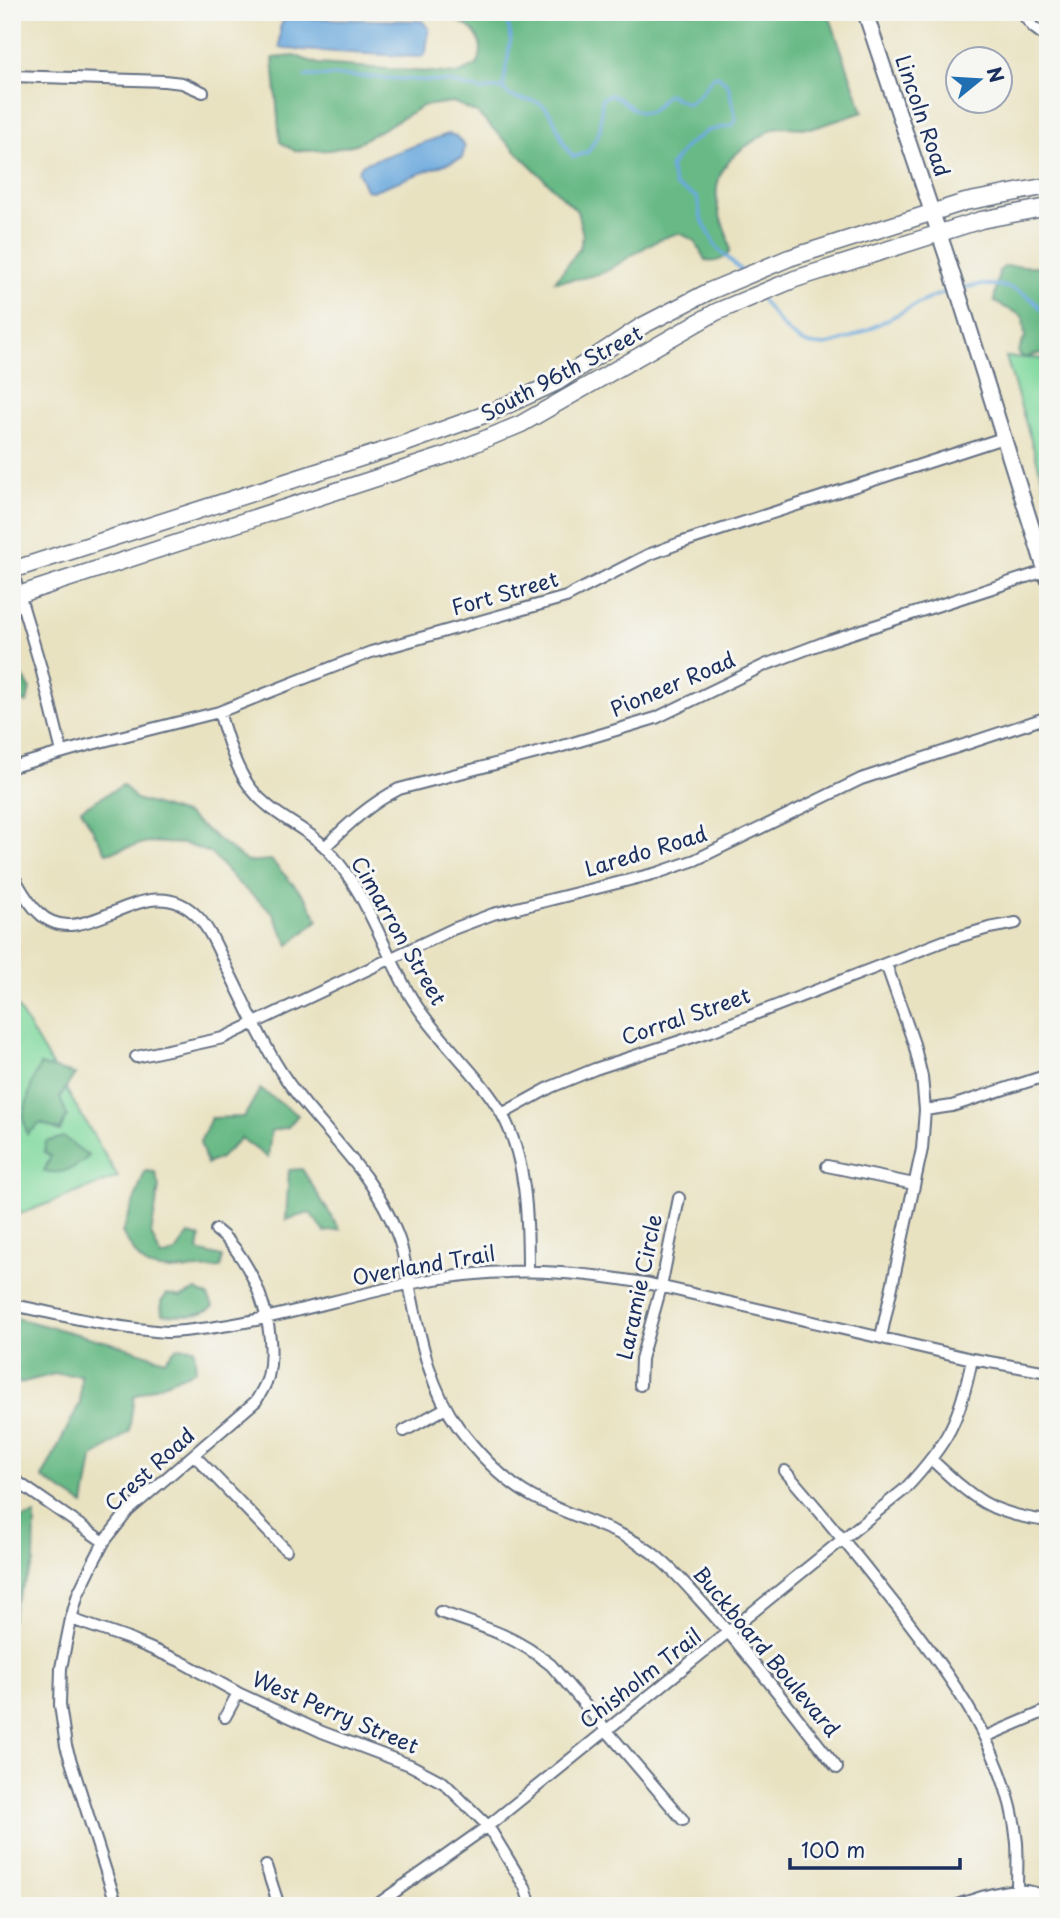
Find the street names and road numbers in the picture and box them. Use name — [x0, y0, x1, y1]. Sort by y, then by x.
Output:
street label: Lincoln Road — [888, 50, 960, 181]
street label: South 96th Street — [474, 316, 648, 428]
street label: Fort Street — [447, 562, 562, 623]
street label: Pioneer Road — [605, 642, 740, 724]
street label: Laredo Road — [580, 816, 711, 884]
street label: Cimarron Street — [344, 849, 455, 1011]
street label: Corral Street — [617, 978, 754, 1052]
street label: Laramie Circle — [607, 1211, 669, 1362]
street label: Overland Trail — [350, 1236, 498, 1292]
street label: Crest Road — [96, 1419, 201, 1518]
street label: Buckboard Boulevard — [686, 1558, 849, 1743]
street label: Chisholm Trail — [572, 1619, 708, 1735]
street label: West Perry Street — [247, 1662, 424, 1761]

